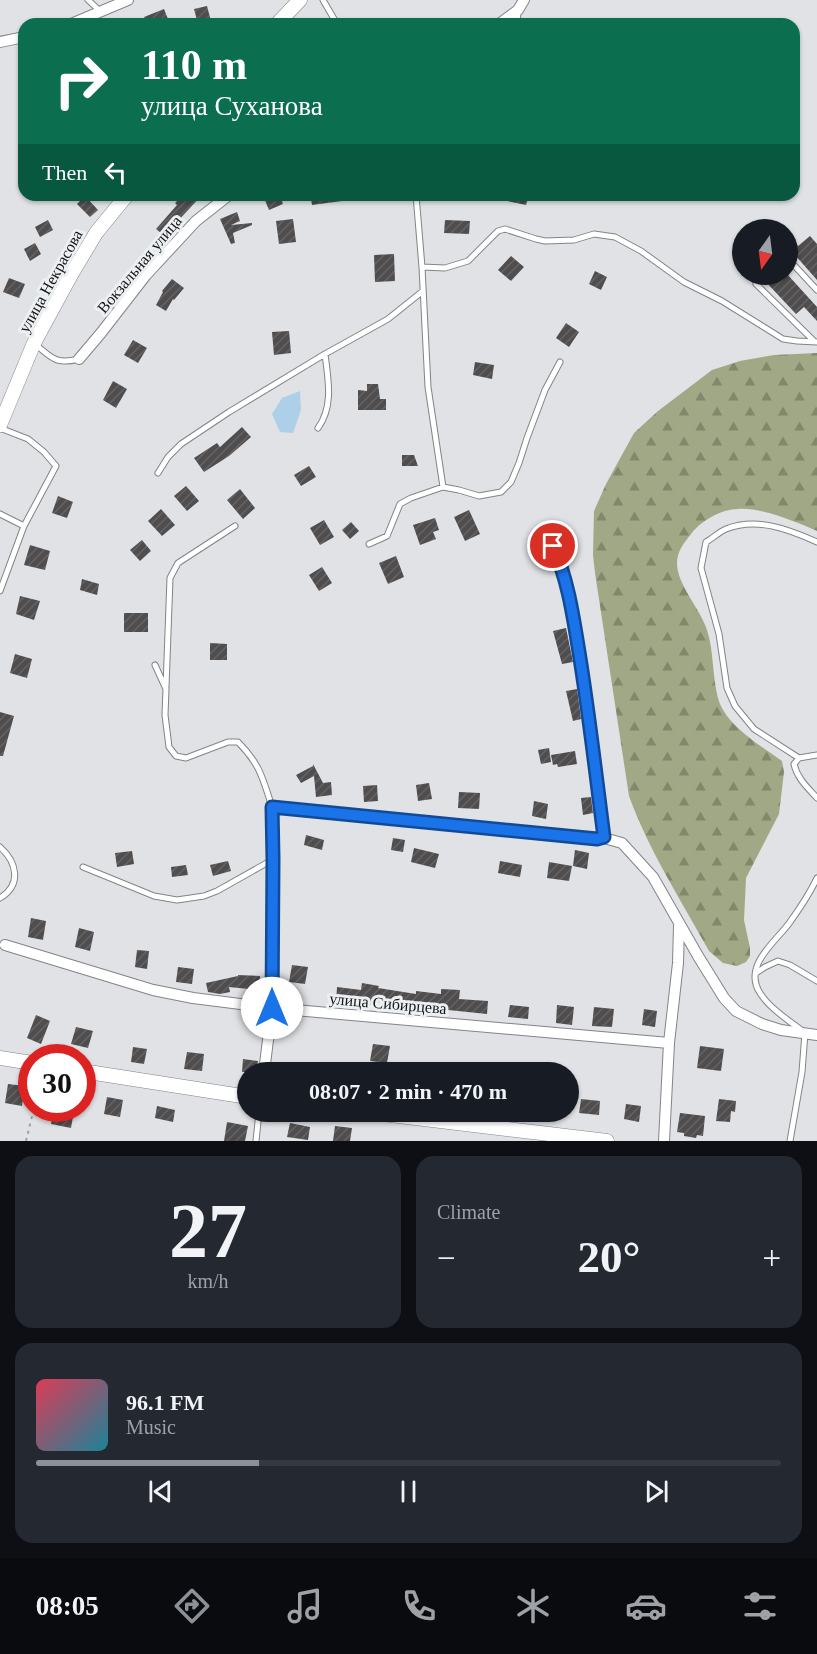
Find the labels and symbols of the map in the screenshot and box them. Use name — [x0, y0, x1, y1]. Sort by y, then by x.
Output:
street label: Вокзальная улица — [94, 212, 186, 317]
north arrow — [732, 219, 798, 285]
street label: улица Некрасова — [15, 227, 87, 336]
pin — [527, 520, 578, 571]
position arrow — [240, 976, 304, 1040]
street label: улица Сибирцева — [329, 990, 447, 1018]
speed limit sign: 30 — [18, 1044, 96, 1122]

